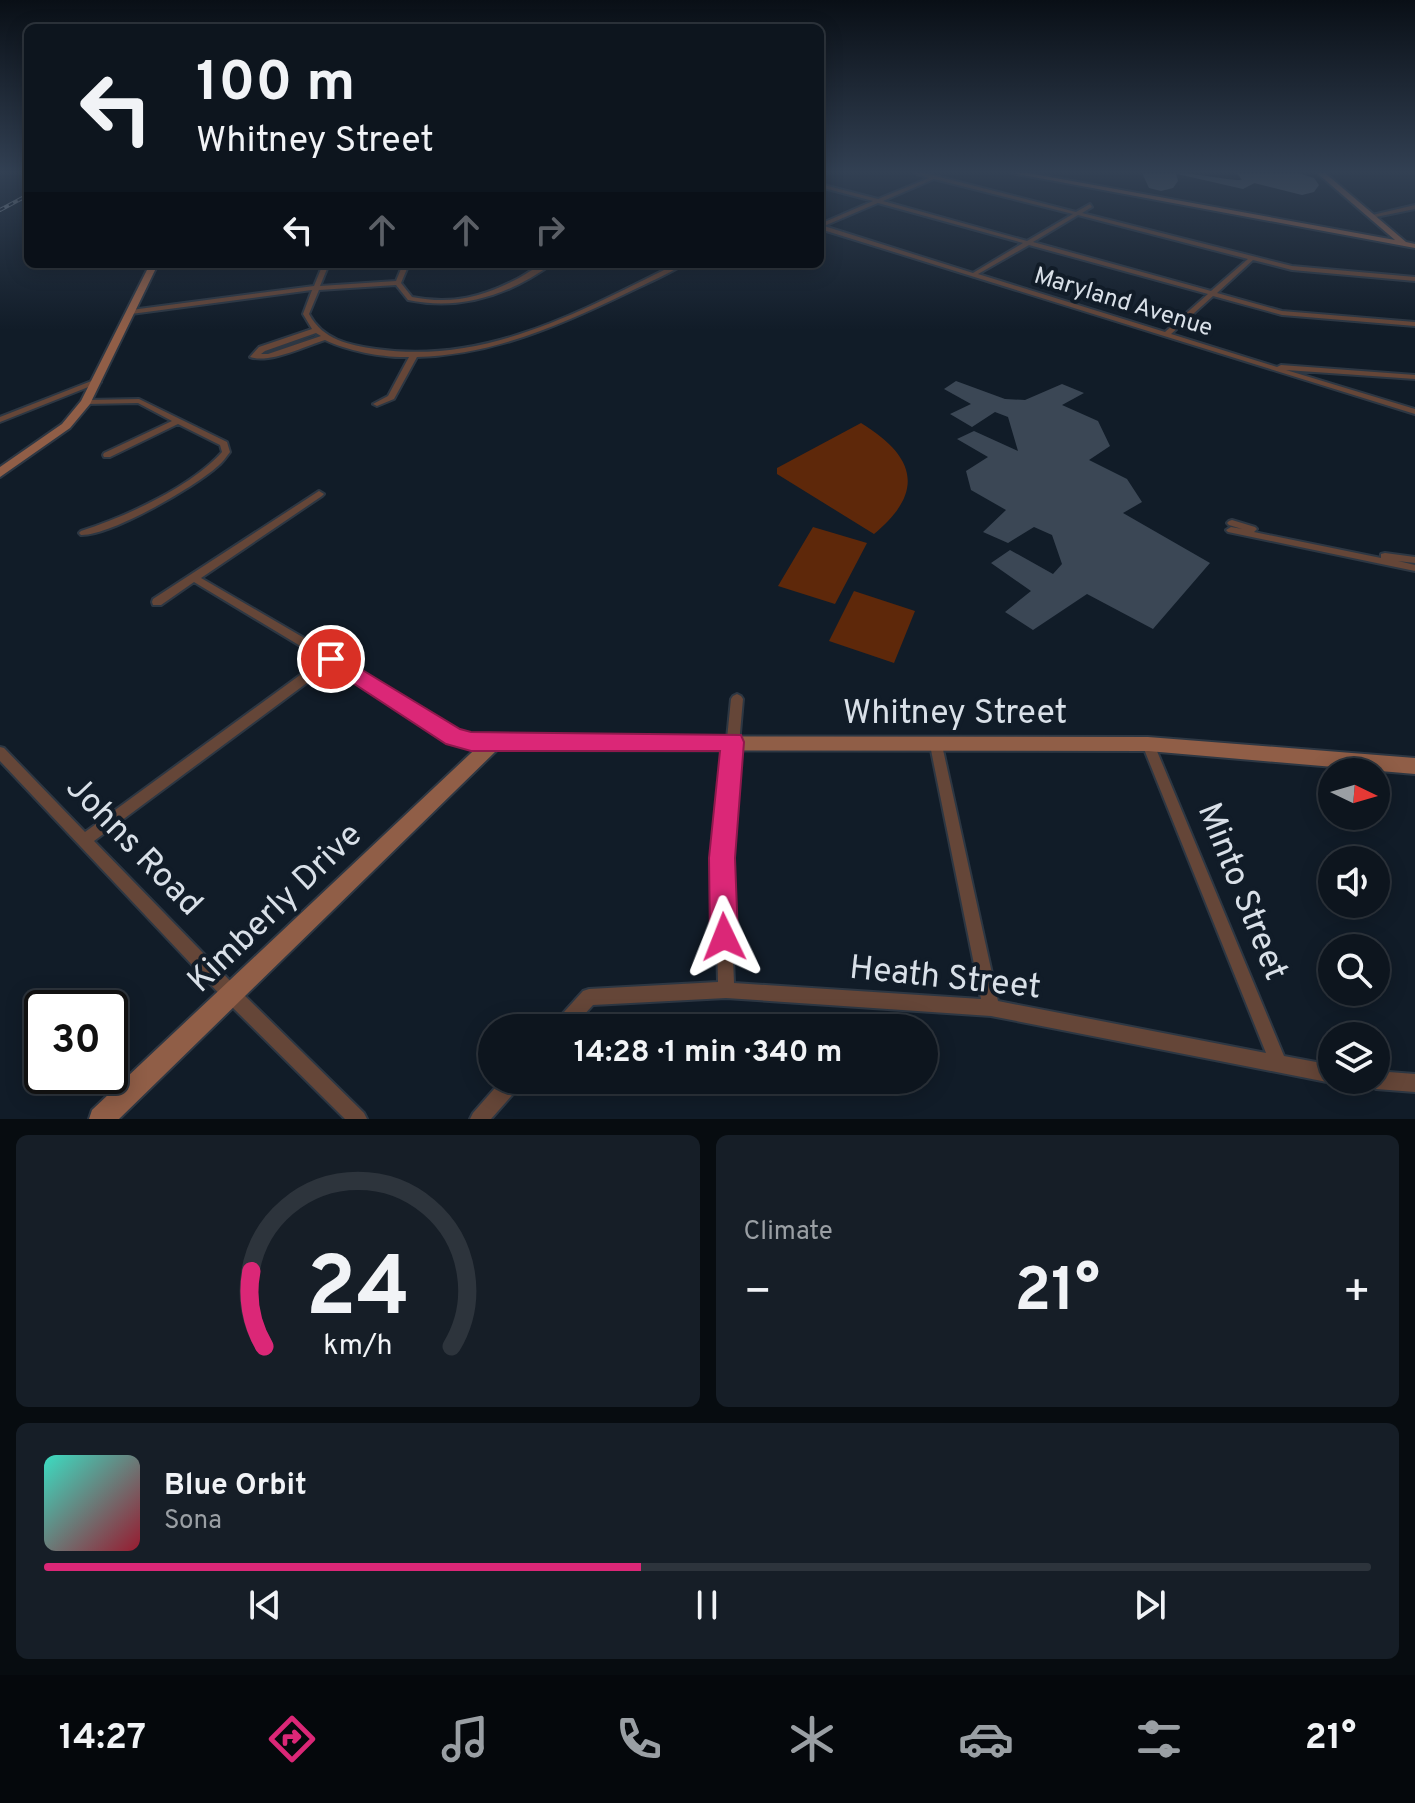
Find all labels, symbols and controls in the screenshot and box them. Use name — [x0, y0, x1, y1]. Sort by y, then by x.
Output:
text: 100 m — [196, 50, 355, 120]
icon: left — [64, 56, 168, 160]
text: Whitney Street — [196, 119, 434, 165]
icon: left — [276, 208, 320, 252]
icon: ahead — [360, 208, 404, 252]
icon: ahead — [444, 208, 488, 252]
icon: right — [528, 208, 572, 252]
street label: Maryland Avenue — [1030, 262, 1216, 344]
pin — [297, 625, 365, 693]
icon: arrive — [309, 637, 353, 681]
street label: Whitney Street — [843, 693, 1067, 736]
north arrow — [1318, 758, 1390, 830]
map controls — [1318, 758, 1390, 1094]
street label: Johns Road — [55, 768, 211, 926]
street label: Minto Street — [1186, 797, 1296, 987]
street label: Kimberly Drive — [180, 815, 372, 1003]
button: sound — [1318, 846, 1390, 918]
position arrow — [682, 895, 766, 979]
button: search — [1318, 934, 1390, 1006]
street label: Heath Street — [847, 948, 1043, 1010]
speed limit sign: 30 — [24, 990, 128, 1094]
button: layers — [1318, 1022, 1390, 1094]
text: 14:28 · 1 min · 340 m — [574, 1035, 842, 1072]
text: Climate — [744, 1216, 833, 1249]
text: 24 — [306, 1240, 410, 1345]
text: 21° — [1014, 1256, 1100, 1332]
text: − — [744, 1266, 772, 1322]
text: + — [1343, 1266, 1371, 1322]
text: km/h — [323, 1329, 392, 1365]
text: Blue Orbit — [164, 1468, 307, 1505]
text: Sona — [164, 1505, 222, 1538]
icon: previous — [243, 1583, 287, 1627]
icon: pause — [685, 1583, 729, 1627]
icon: next — [1128, 1583, 1172, 1627]
icon: directions — [264, 1711, 320, 1767]
icon: music — [437, 1711, 493, 1767]
icon: phone — [611, 1711, 667, 1767]
icon: climate — [784, 1711, 840, 1767]
icon: car — [958, 1711, 1014, 1767]
icon: filters — [1131, 1711, 1187, 1767]
text: 14:27 — [59, 1716, 146, 1762]
text: 21° — [1305, 1716, 1356, 1762]

